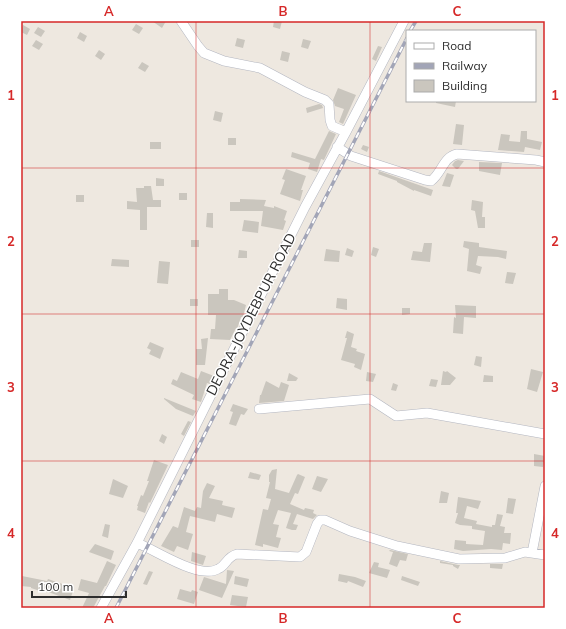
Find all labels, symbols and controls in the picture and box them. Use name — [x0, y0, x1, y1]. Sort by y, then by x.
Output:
text: A — [104, 3, 114, 19]
text: B — [279, 3, 288, 19]
text: C — [453, 3, 462, 19]
legend — [406, 30, 536, 102]
text: Road — [442, 38, 471, 53]
text: Railway — [442, 58, 488, 73]
text: Building — [442, 78, 487, 93]
text: 1 — [7, 87, 15, 103]
text: 1 — [551, 87, 559, 103]
street label: DEORA-JOYDEBPUR ROAD — [202, 230, 300, 398]
text: 2 — [7, 233, 15, 249]
text: 2 — [551, 233, 559, 249]
text: 3 — [7, 379, 15, 395]
text: 3 — [551, 379, 559, 395]
text: 4 — [7, 525, 15, 541]
text: 4 — [551, 525, 559, 541]
scale bar — [32, 573, 126, 599]
text: 100 m — [38, 579, 73, 594]
text: A — [104, 610, 114, 626]
text: B — [279, 610, 288, 626]
text: C — [453, 610, 462, 626]

